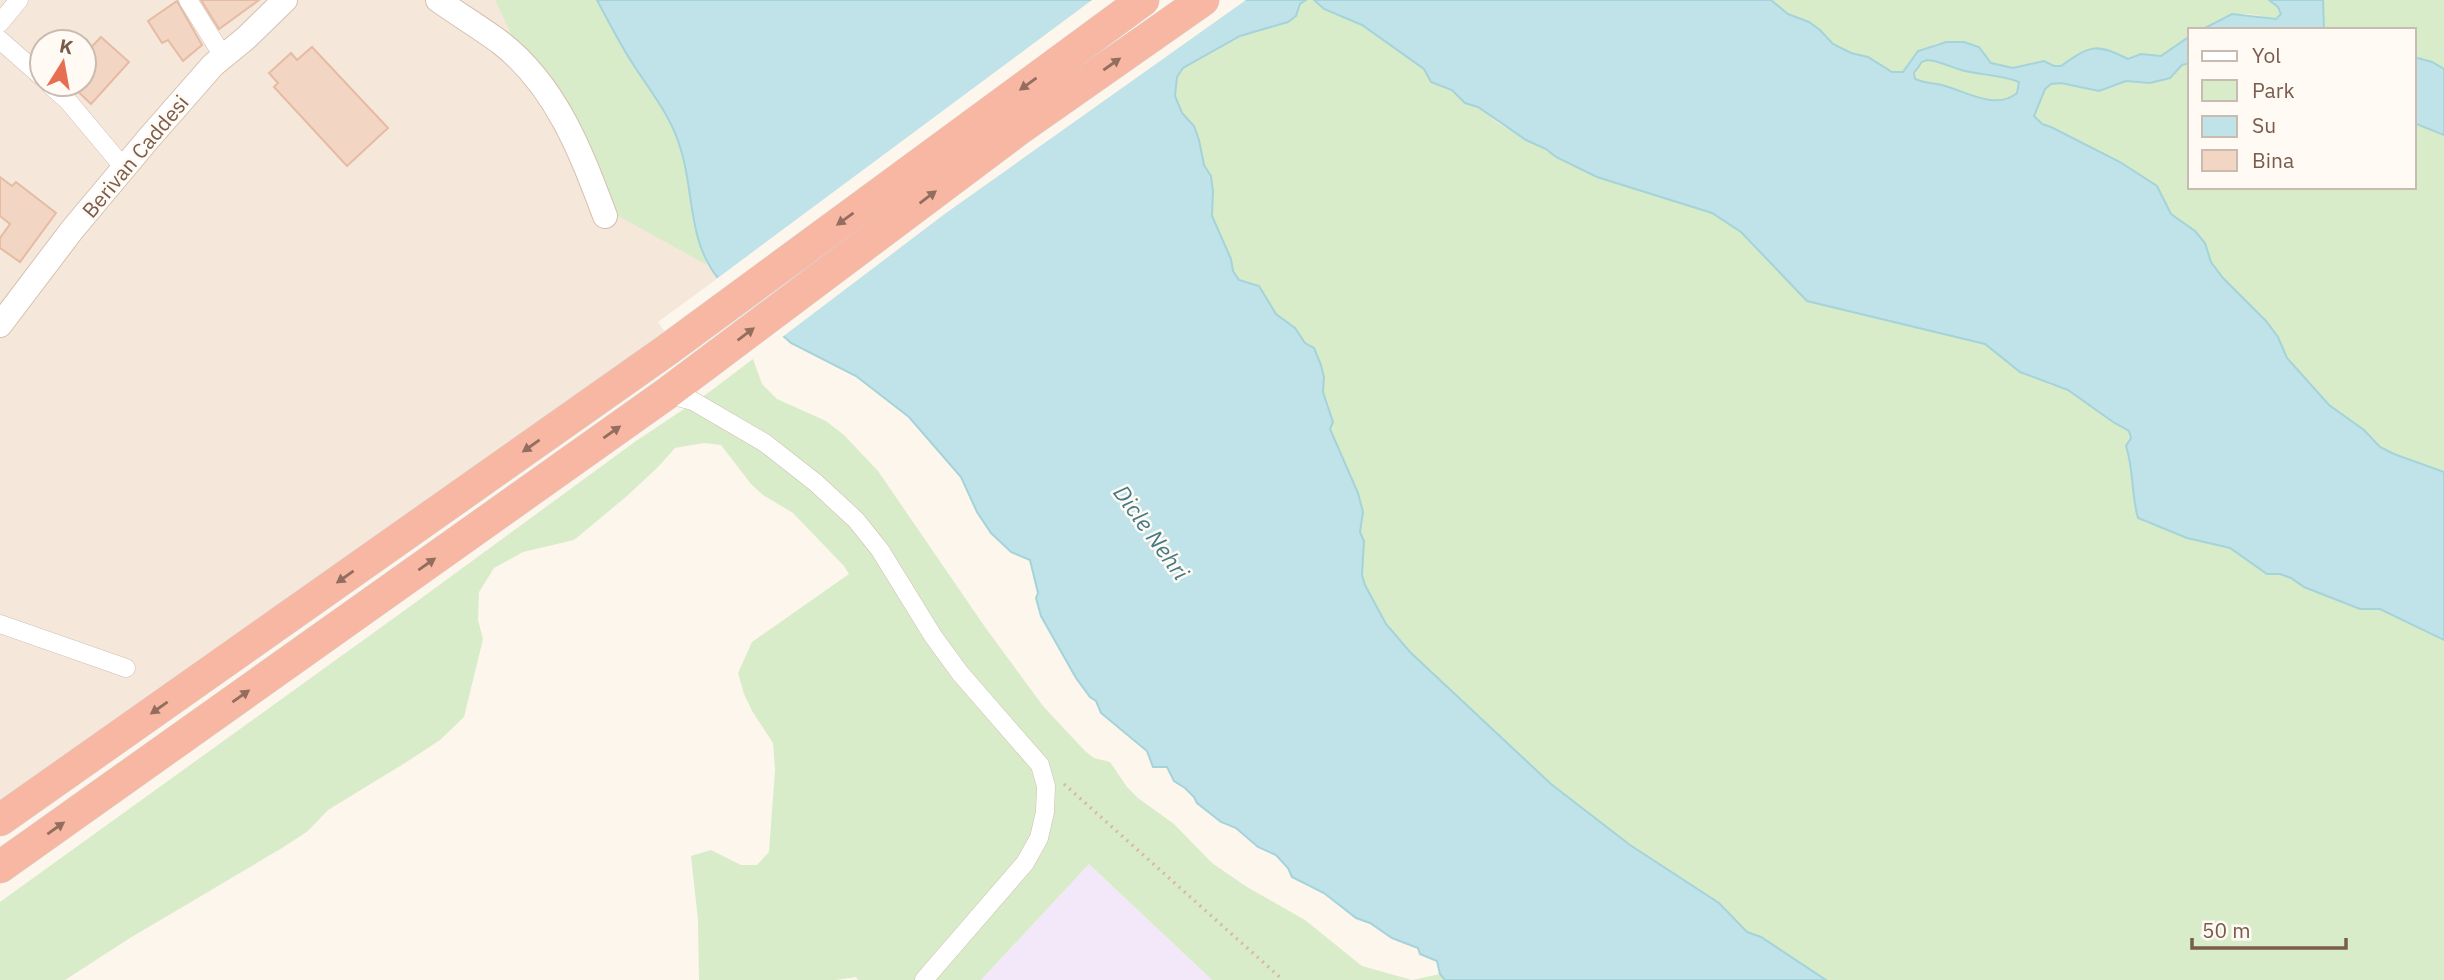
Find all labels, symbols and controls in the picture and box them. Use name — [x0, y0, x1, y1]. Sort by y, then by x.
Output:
north arrow — [28, 28, 98, 98]
legend — [2188, 28, 2416, 189]
text: K — [57, 33, 75, 59]
text: Yol — [2252, 41, 2281, 69]
one-way arrow — [1103, 57, 1121, 71]
text: Park — [2252, 76, 2295, 104]
one-way arrow — [1019, 77, 1038, 91]
street label: Berivan Caddesi — [75, 89, 195, 223]
text: Su — [2252, 111, 2276, 139]
text: Bina — [2252, 146, 2294, 174]
one-way arrow — [919, 191, 937, 205]
one-way arrow — [836, 211, 854, 225]
one-way arrow — [737, 328, 755, 342]
one-way arrow — [603, 425, 621, 439]
one-way arrow — [522, 438, 540, 452]
water label: Dicle Nehri — [1107, 478, 1197, 586]
one-way arrow — [417, 557, 436, 571]
one-way arrow — [336, 570, 354, 584]
one-way arrow — [232, 689, 250, 703]
one-way arrow — [150, 701, 168, 715]
one-way arrow — [47, 821, 65, 835]
scale bar — [2192, 906, 2346, 950]
text: 50 m — [2202, 916, 2251, 944]

